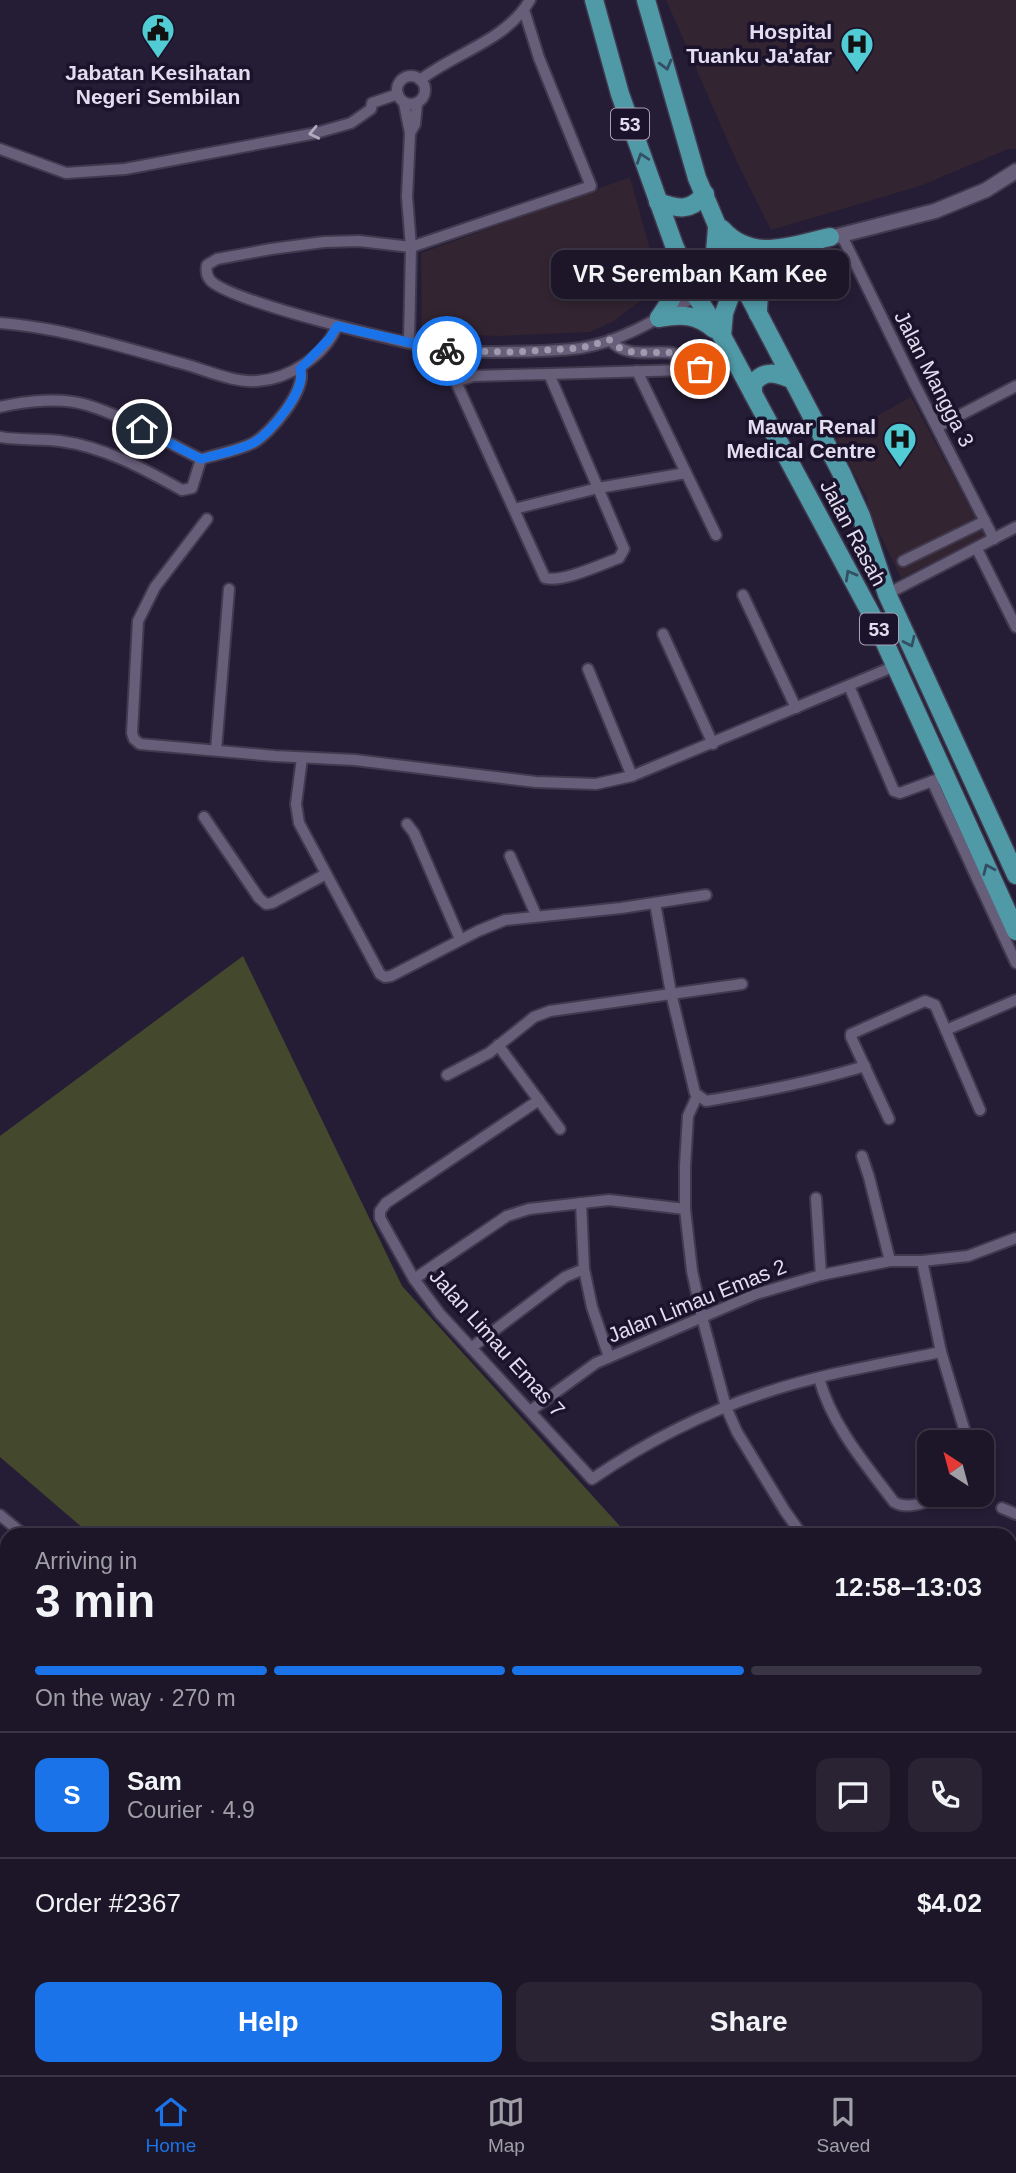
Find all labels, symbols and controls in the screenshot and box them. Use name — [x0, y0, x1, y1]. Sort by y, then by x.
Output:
public building icon: Jabatan Kesihatan Negeri Sembilan — [139, 11, 177, 60]
place label: Hospital Tuanku Ja'afar — [686, 20, 832, 67]
hospital icon: Hospital Tuanku Ja'afar — [838, 25, 876, 74]
one-way arrow — [658, 59, 672, 71]
place label: Jabatan Kesihatan Negeri Sembilan — [65, 61, 251, 108]
road number: 53 — [611, 108, 649, 140]
one-way arrow — [308, 124, 320, 139]
one-way arrow — [636, 152, 650, 165]
callout: VR Seremban Kam Kee — [551, 250, 849, 299]
text: VR Seremban Kam Kee — [573, 261, 827, 287]
street label: Jalan Mangga 3 — [890, 307, 979, 451]
courier — [412, 316, 482, 386]
icon: bike — [428, 332, 466, 370]
pin — [670, 339, 730, 399]
icon: bag — [681, 350, 719, 388]
pin — [112, 399, 172, 459]
icon: home — [123, 410, 161, 448]
place label: Mawar Renal Medical Centre — [727, 415, 876, 462]
hospital icon: Mawar Renal Medical Centre — [881, 420, 919, 469]
street label: Jalan Rasah — [816, 476, 891, 590]
one-way arrow — [844, 569, 858, 582]
road number: 53 — [860, 614, 898, 644]
one-way arrow — [902, 635, 916, 647]
one-way arrow — [982, 864, 996, 876]
street label: Jalan Limau Emas 2 — [604, 1254, 789, 1347]
street label: Jalan Limau Emas 7 — [425, 1264, 570, 1421]
north arrow — [917, 1430, 994, 1507]
map controls — [917, 1430, 994, 1507]
text: Arriving in — [35, 1548, 137, 1574]
text: 12:58–13:03 — [835, 1572, 982, 1602]
text: 3 min — [35, 1575, 155, 1627]
text: On the way · 270 m — [35, 1685, 236, 1711]
button: chat — [816, 1758, 890, 1832]
button: phone — [908, 1758, 982, 1832]
text: Sam — [127, 1766, 182, 1796]
text: S — [63, 1780, 81, 1810]
text: Courier · 4.9 — [127, 1797, 255, 1823]
text: Order #2367 — [35, 1888, 181, 1918]
text: $4.02 — [917, 1888, 982, 1918]
button: Help — [35, 1982, 502, 2062]
button: Share — [516, 1982, 982, 2062]
tab: Home — [146, 2093, 196, 2157]
tab: Map — [487, 2093, 525, 2157]
tab: Saved — [817, 2093, 870, 2157]

